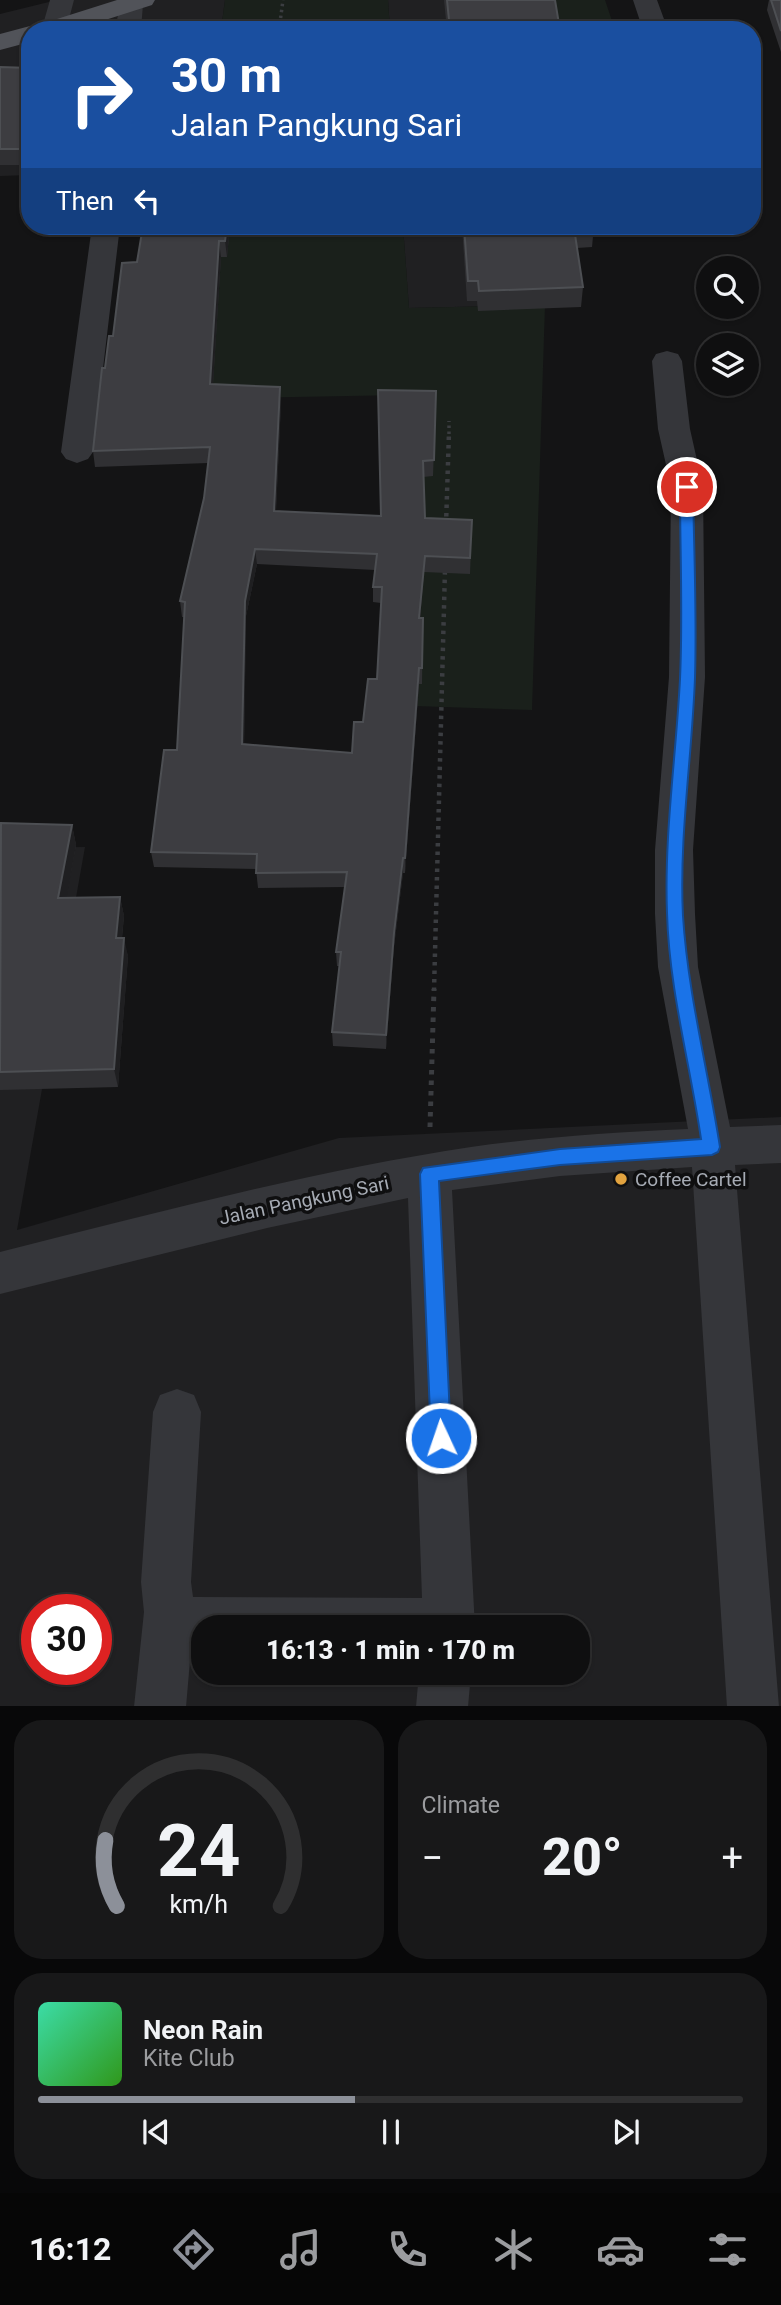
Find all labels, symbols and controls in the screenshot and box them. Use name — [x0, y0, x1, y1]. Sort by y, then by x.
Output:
text: 30 m — [171, 47, 282, 104]
icon: right — [56, 49, 147, 140]
text: Jalan Pangkung Sari — [171, 106, 462, 144]
icon: left — [128, 182, 166, 220]
text: Then — [56, 186, 114, 216]
map controls — [696, 256, 759, 396]
button: search — [696, 256, 759, 319]
button: layers — [696, 333, 759, 396]
pin — [657, 457, 717, 517]
icon: arrive — [668, 468, 706, 506]
place label: Coffee Cartel — [635, 1168, 747, 1191]
street label: Jalan Pangkung Sari — [217, 1171, 391, 1230]
marker: Coffee Cartel — [613, 1171, 629, 1187]
position arrow — [404, 1401, 478, 1475]
speed limit sign: 30 — [21, 1594, 112, 1685]
text: 16:13 · 1 min · 170 m — [266, 1635, 515, 1665]
text: Climate — [422, 1792, 500, 1819]
text: 24 — [157, 1808, 241, 1894]
text: 20° — [542, 1827, 623, 1888]
text: − — [422, 1836, 443, 1880]
text: + — [721, 1836, 743, 1880]
text: km/h — [169, 1889, 228, 1918]
text: Neon Rain — [143, 2015, 263, 2045]
text: Kite Club — [143, 2045, 235, 2072]
icon: previous — [137, 2113, 175, 2151]
icon: pause — [372, 2113, 410, 2151]
icon: next — [607, 2113, 645, 2151]
icon: directions — [169, 2225, 218, 2274]
icon: music — [276, 2225, 325, 2274]
icon: phone — [383, 2225, 432, 2274]
icon: climate — [489, 2225, 538, 2274]
icon: car — [596, 2225, 645, 2274]
icon: filters — [703, 2225, 752, 2274]
text: 16:12 — [29, 2230, 111, 2268]

